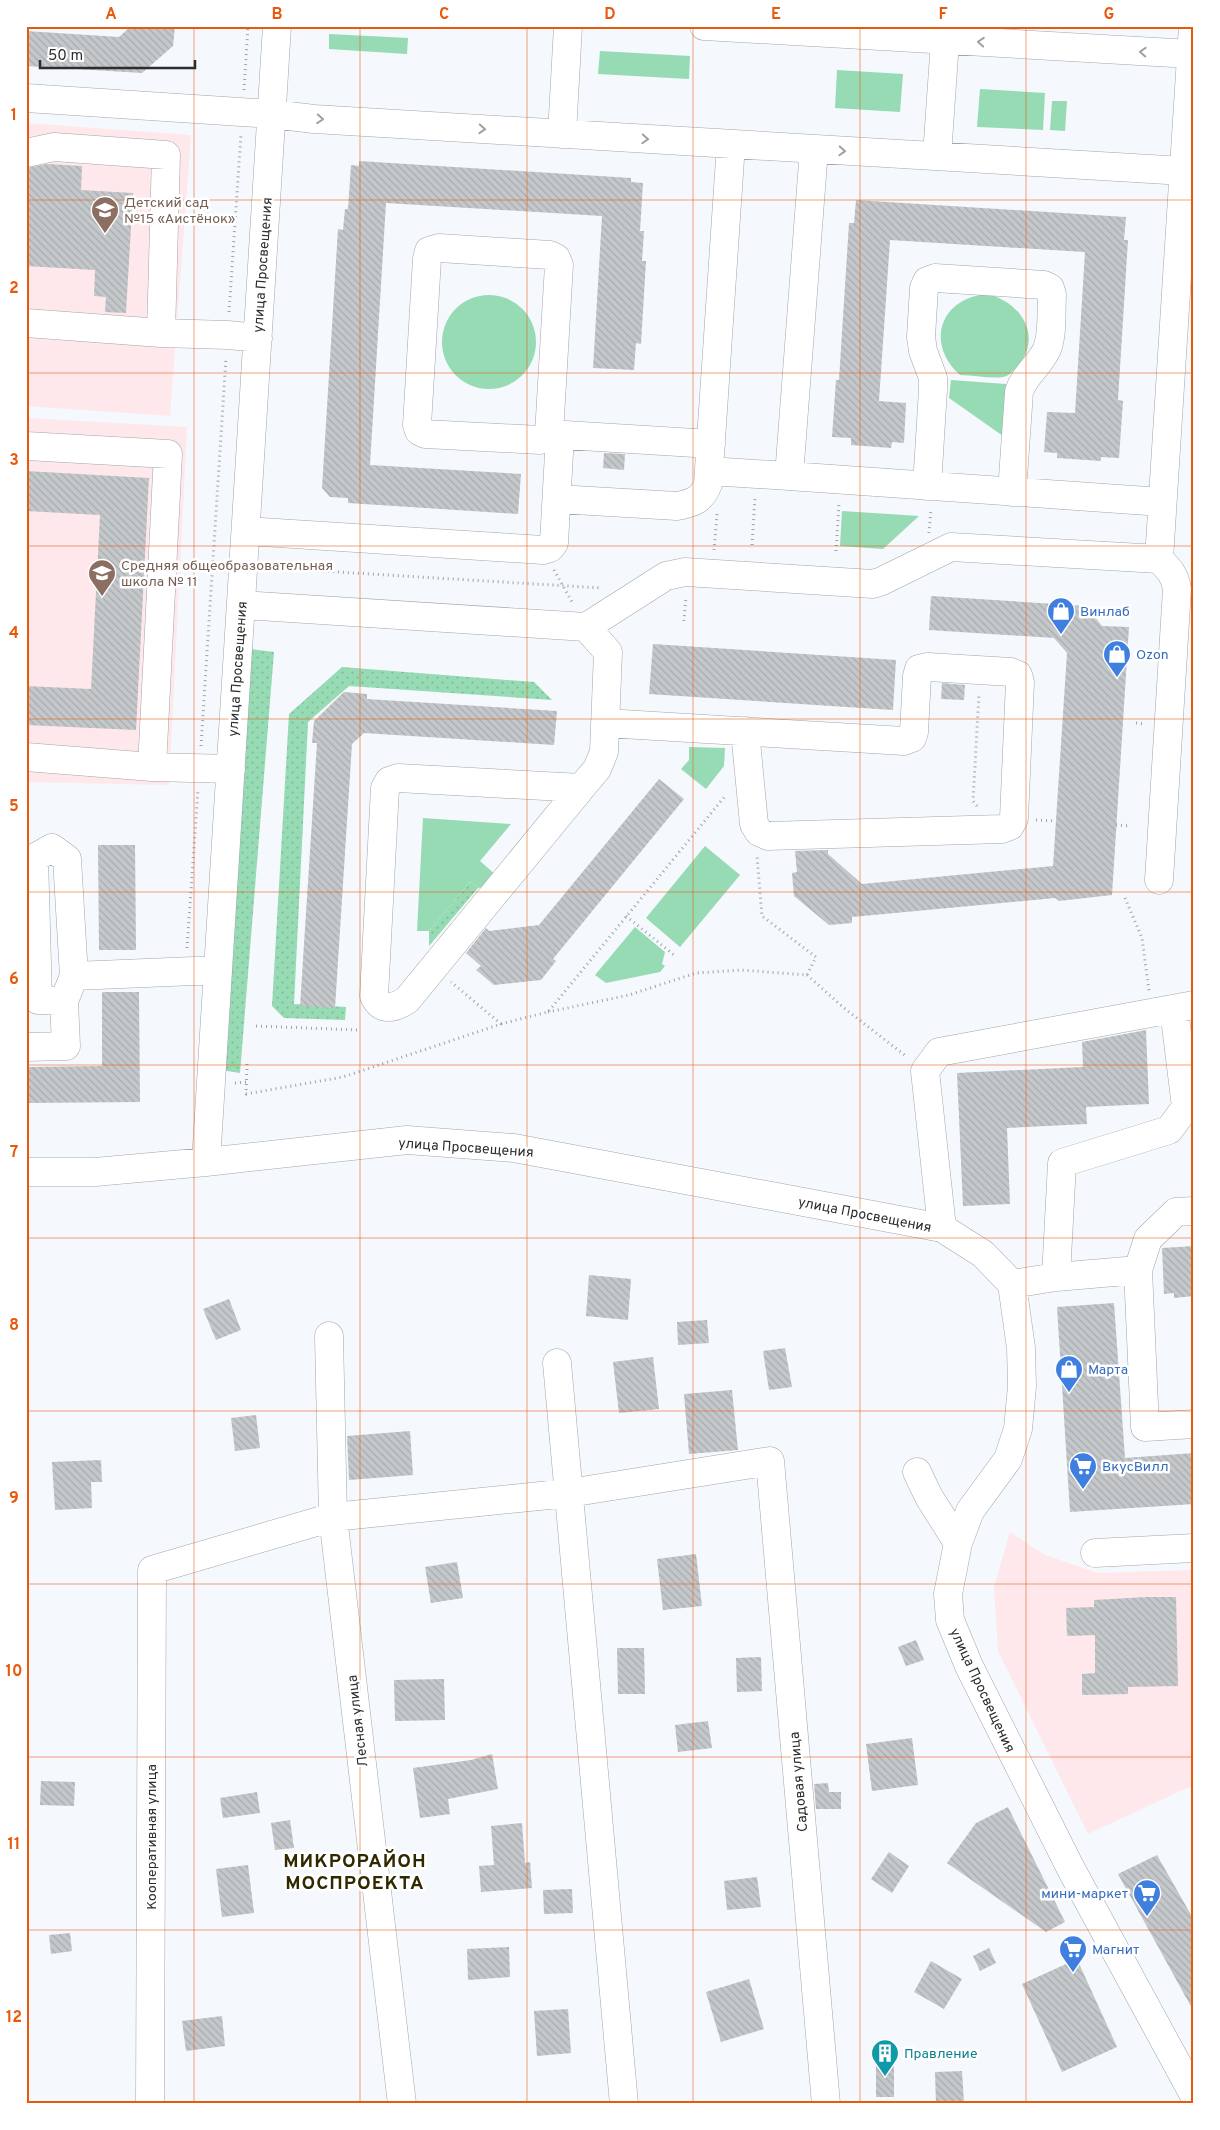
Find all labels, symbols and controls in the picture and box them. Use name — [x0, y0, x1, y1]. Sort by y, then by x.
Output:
text: A — [105, 5, 117, 25]
text: B — [271, 5, 283, 25]
text: C — [439, 5, 449, 25]
text: D — [604, 5, 616, 25]
text: E — [771, 5, 781, 25]
text: F — [938, 5, 948, 25]
text: G — [1104, 5, 1114, 25]
one-way arrow — [976, 37, 984, 48]
scale bar — [40, 38, 195, 70]
one-way arrow — [1138, 46, 1146, 57]
text: 50 m — [48, 47, 83, 66]
text: 1 — [11, 106, 17, 126]
one-way arrow — [316, 114, 324, 125]
one-way arrow — [479, 124, 487, 135]
one-way arrow — [641, 133, 649, 144]
one-way arrow — [838, 145, 846, 156]
school or university icon: Детский сад №15 «Аистёнок» — [90, 195, 120, 234]
place label: Детский сад №15 «Аистёнок» — [124, 195, 235, 228]
street label: улица Просвещения — [250, 197, 277, 333]
text: 2 — [9, 279, 19, 299]
text: 3 — [9, 451, 19, 471]
school or university icon: Средняя общеобразовательная школа № 11 — [87, 558, 117, 597]
place label: Средняя общеобразовательная школа № 11 — [121, 558, 333, 591]
shop icon: Винлаб — [1046, 596, 1076, 635]
street label: улица Просвещения — [225, 601, 252, 737]
place label: Винлаб — [1080, 604, 1130, 621]
text: 4 — [9, 624, 19, 644]
shop icon: Ozon — [1102, 639, 1132, 678]
place label: Ozon — [1136, 647, 1169, 664]
text: 5 — [9, 797, 19, 817]
text: 6 — [9, 970, 19, 990]
street label: улица Просвещения — [398, 1135, 534, 1162]
text: 7 — [10, 1143, 18, 1163]
street label: улица Просвещения — [797, 1194, 933, 1237]
text: 8 — [9, 1316, 19, 1336]
shop icon: Марта — [1054, 1354, 1084, 1393]
place label: Марта — [1088, 1362, 1128, 1379]
supermarket icon: ВкусВилл — [1068, 1451, 1098, 1490]
place label: ВкусВилл — [1102, 1459, 1168, 1476]
text: 9 — [9, 1489, 19, 1509]
street label: улица Просвещения — [945, 1626, 1018, 1756]
text: 10 — [6, 1662, 22, 1682]
street label: Лесная улица — [344, 1674, 373, 1768]
street label: Садовая улица — [787, 1731, 812, 1833]
street label: Кооперативная улица — [144, 1764, 161, 1910]
text: 11 — [8, 1835, 20, 1855]
district label: МИКРОРАЙОН МОСПРОЕКТА — [283, 1849, 427, 1896]
supermarket icon: мини-маркет — [1132, 1878, 1162, 1917]
place label: мини-маркет — [1041, 1886, 1128, 1903]
supermarket icon: Магнит — [1058, 1934, 1088, 1973]
place label: Магнит — [1092, 1942, 1139, 1959]
text: 12 — [6, 2008, 22, 2028]
building icon: Правление — [870, 2038, 900, 2077]
place label: Правление — [904, 2046, 977, 2063]

